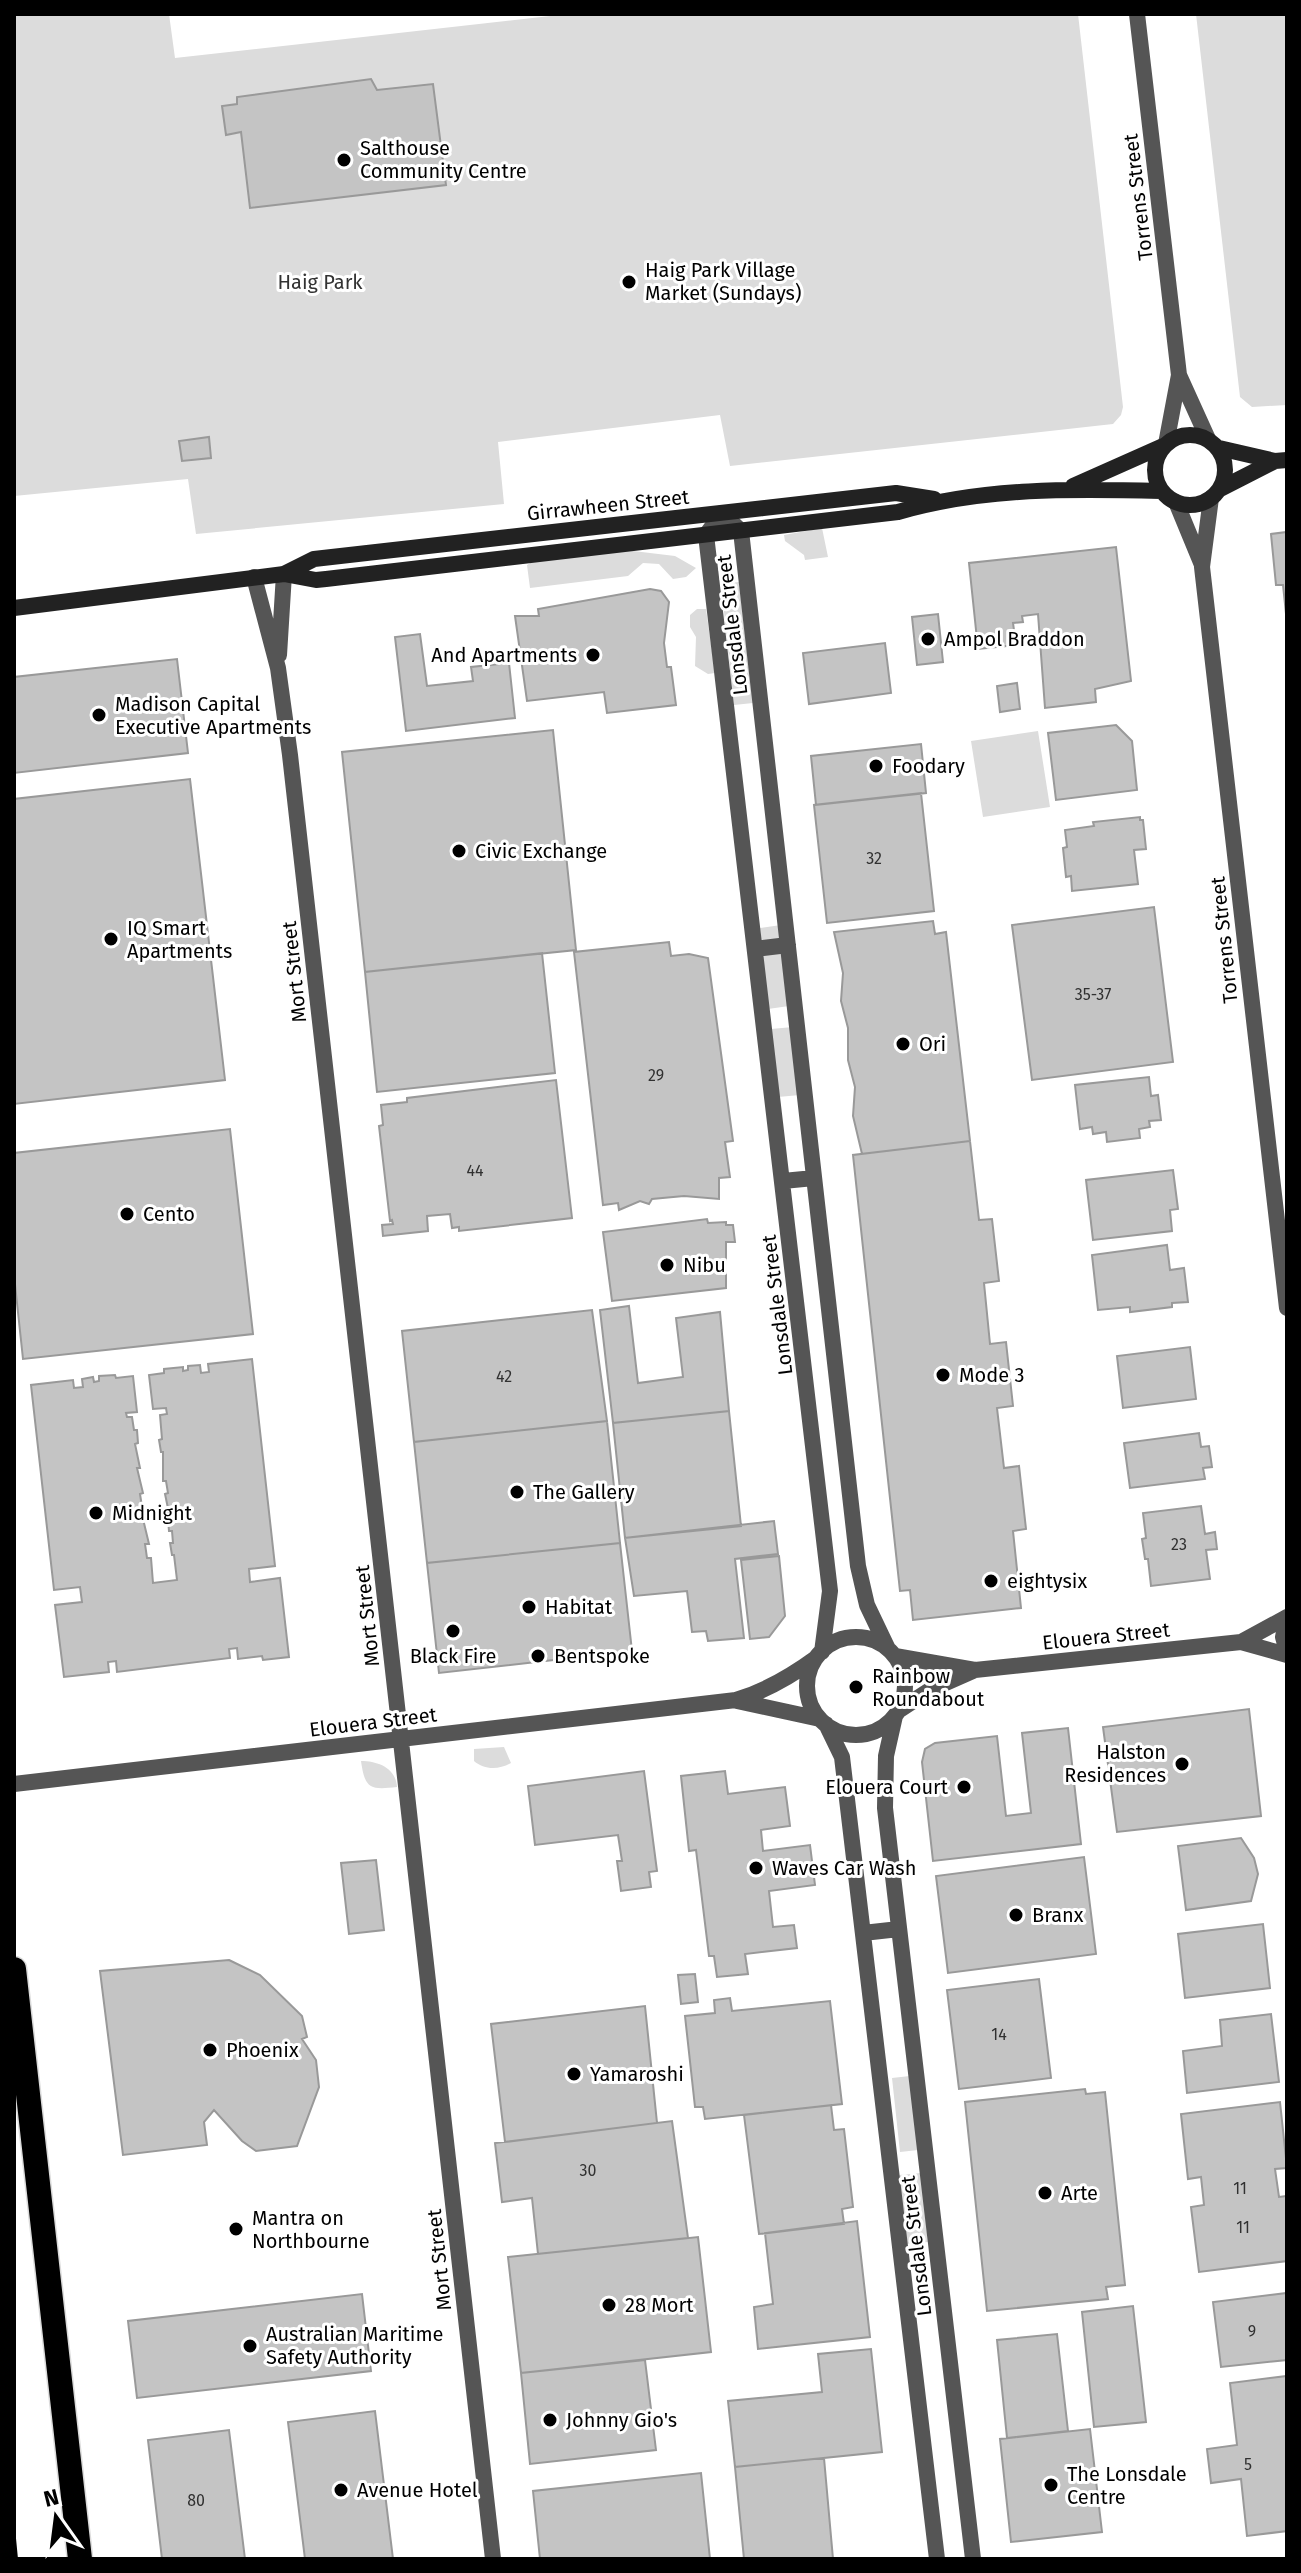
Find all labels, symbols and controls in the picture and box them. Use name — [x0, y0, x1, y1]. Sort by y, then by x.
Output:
street label: Torrens Street — [1118, 132, 1158, 262]
place label: Salthouse Community Centre — [360, 136, 527, 183]
marker: Salthouse Community Centre — [335, 151, 353, 169]
place label: Haig Park Village Market (Sundays) — [645, 258, 801, 305]
park label: Haig Park — [277, 270, 363, 294]
marker: Haig Park Village Market (Sundays) — [620, 273, 638, 291]
street label: Girrawheen Street — [526, 484, 691, 525]
street label: Lonsdale Street — [711, 553, 753, 696]
place label: Ampol Braddon — [944, 627, 1085, 651]
marker: Ampol Braddon — [919, 630, 937, 648]
place label: And Apartments — [431, 643, 577, 667]
marker: And Apartments — [584, 646, 602, 664]
place label: Madison Capital Executive Apartments — [115, 692, 311, 739]
marker: Madison Capital Executive Apartments — [90, 706, 108, 724]
place label: Foodary — [892, 754, 965, 778]
marker: Foodary — [867, 757, 885, 775]
place label: Civic Exchange — [475, 839, 607, 863]
marker: Civic Exchange — [450, 842, 468, 860]
house number: 32 — [866, 849, 882, 868]
street label: Torrens Street — [1205, 875, 1243, 1005]
place label: IQ Smart Apartments — [127, 916, 232, 963]
street label: Mort Street — [277, 919, 311, 1024]
marker: IQ Smart Apartments — [102, 930, 120, 948]
house number: 35-37 — [1075, 985, 1111, 1004]
place label: Ori — [919, 1032, 946, 1056]
marker: Ori — [894, 1035, 912, 1053]
house number: 29 — [648, 1066, 664, 1085]
house number: 44 — [466, 1161, 484, 1180]
place label: Cento — [143, 1202, 195, 1226]
marker: Cento — [118, 1205, 136, 1223]
street label: Lonsdale Street — [756, 1233, 798, 1376]
place label: Nibu — [683, 1253, 726, 1277]
marker: Nibu — [658, 1256, 676, 1274]
place label: Mode 3 — [959, 1363, 1024, 1387]
marker: Mode 3 — [934, 1366, 952, 1384]
house number: 42 — [496, 1367, 512, 1386]
place label: The Gallery — [533, 1480, 635, 1504]
marker: The Gallery — [508, 1483, 526, 1501]
place label: Midnight — [112, 1501, 193, 1525]
marker: Midnight — [87, 1504, 105, 1522]
house number: 23 — [1171, 1535, 1187, 1554]
street label: Mort Street — [350, 1563, 384, 1668]
place label: eightysix — [1007, 1569, 1087, 1593]
marker: eightysix — [982, 1572, 1000, 1590]
place label: Habitat — [545, 1595, 613, 1619]
marker: Habitat — [520, 1598, 538, 1616]
street label: Elouera Street — [1041, 1617, 1172, 1655]
marker: Black Fire — [444, 1622, 462, 1640]
place label: Black Fire — [410, 1644, 496, 1668]
place label: Bentspoke — [554, 1644, 650, 1668]
marker: Bentspoke — [529, 1647, 547, 1665]
place label: Rainbow Roundabout — [872, 1664, 985, 1711]
marker: Rainbow Roundabout — [847, 1678, 865, 1696]
street label: Elouera Street — [308, 1702, 439, 1742]
place label: Halston Residences — [1064, 1740, 1166, 1787]
marker: Halston Residences — [1173, 1755, 1191, 1773]
place label: Elouera Court — [825, 1775, 949, 1799]
marker: Elouera Court — [955, 1778, 973, 1796]
place label: Waves Car Wash — [772, 1856, 916, 1880]
marker: Waves Car Wash — [747, 1859, 765, 1877]
place label: Branx — [1032, 1903, 1084, 1927]
marker: Branx — [1007, 1906, 1025, 1924]
house number: 14 — [991, 2025, 1007, 2044]
place label: Phoenix — [226, 2038, 299, 2062]
marker: Phoenix — [201, 2041, 219, 2059]
place label: Yamaroshi — [590, 2062, 684, 2086]
marker: Yamaroshi — [565, 2065, 583, 2083]
house number: 30 — [580, 2161, 597, 2180]
street label: Lonsdale Street — [895, 2174, 937, 2317]
house number: 11 — [1233, 2179, 1247, 2198]
place label: Arte — [1061, 2181, 1098, 2205]
marker: Arte — [1036, 2184, 1054, 2202]
place label: Mantra on Northbourne — [252, 2206, 370, 2253]
street label: Mort Street — [422, 2207, 456, 2312]
house number: 11 — [1236, 2218, 1250, 2237]
marker: Mantra on Northbourne — [227, 2220, 245, 2238]
place label: 28 Mort — [625, 2293, 694, 2317]
marker: 28 Mort — [600, 2296, 618, 2314]
place label: Australian Maritime Safety Authority — [266, 2322, 443, 2369]
house number: 9 — [1248, 2322, 1256, 2341]
marker: Australian Maritime Safety Authority — [241, 2337, 259, 2355]
place label: Johnny Gio's — [566, 2408, 677, 2432]
marker: Johnny Gio's — [541, 2411, 559, 2429]
house number: 5 — [1244, 2455, 1252, 2474]
place label: The Lonsdale Centre — [1067, 2462, 1187, 2509]
marker: The Lonsdale Centre — [1042, 2476, 1060, 2494]
north arrow — [16, 2477, 96, 2557]
place label: Avenue Hotel — [357, 2478, 478, 2502]
marker: Avenue Hotel — [332, 2481, 350, 2499]
text: N — [41, 2483, 62, 2513]
house number: 80 — [187, 2491, 205, 2510]

